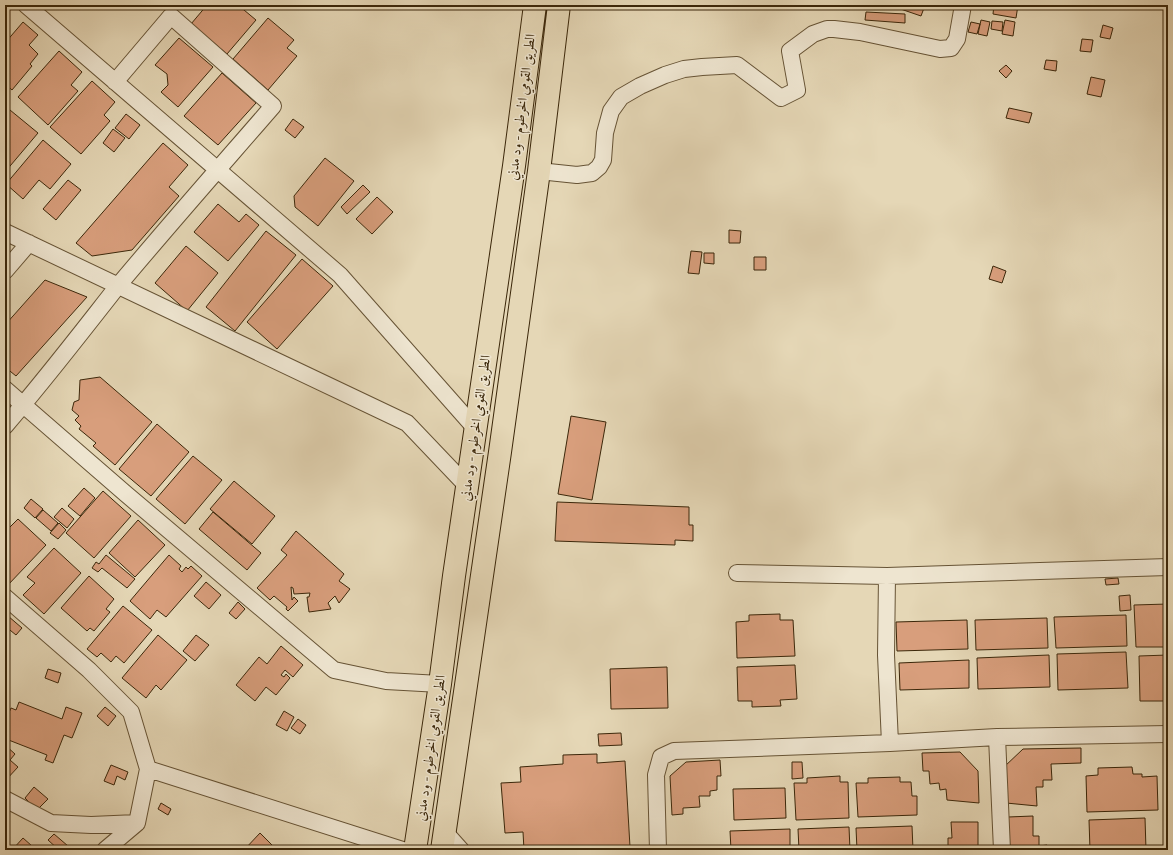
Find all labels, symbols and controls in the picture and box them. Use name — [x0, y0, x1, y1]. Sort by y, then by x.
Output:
street label: الطريق القومي الخرطوم - ود مدني — [503, 33, 543, 182]
street label: الطريق القومي الخرطوم - ود مدني — [456, 354, 498, 503]
street label: الطريق القومي الخرطوم - ود مدني — [411, 674, 453, 823]

